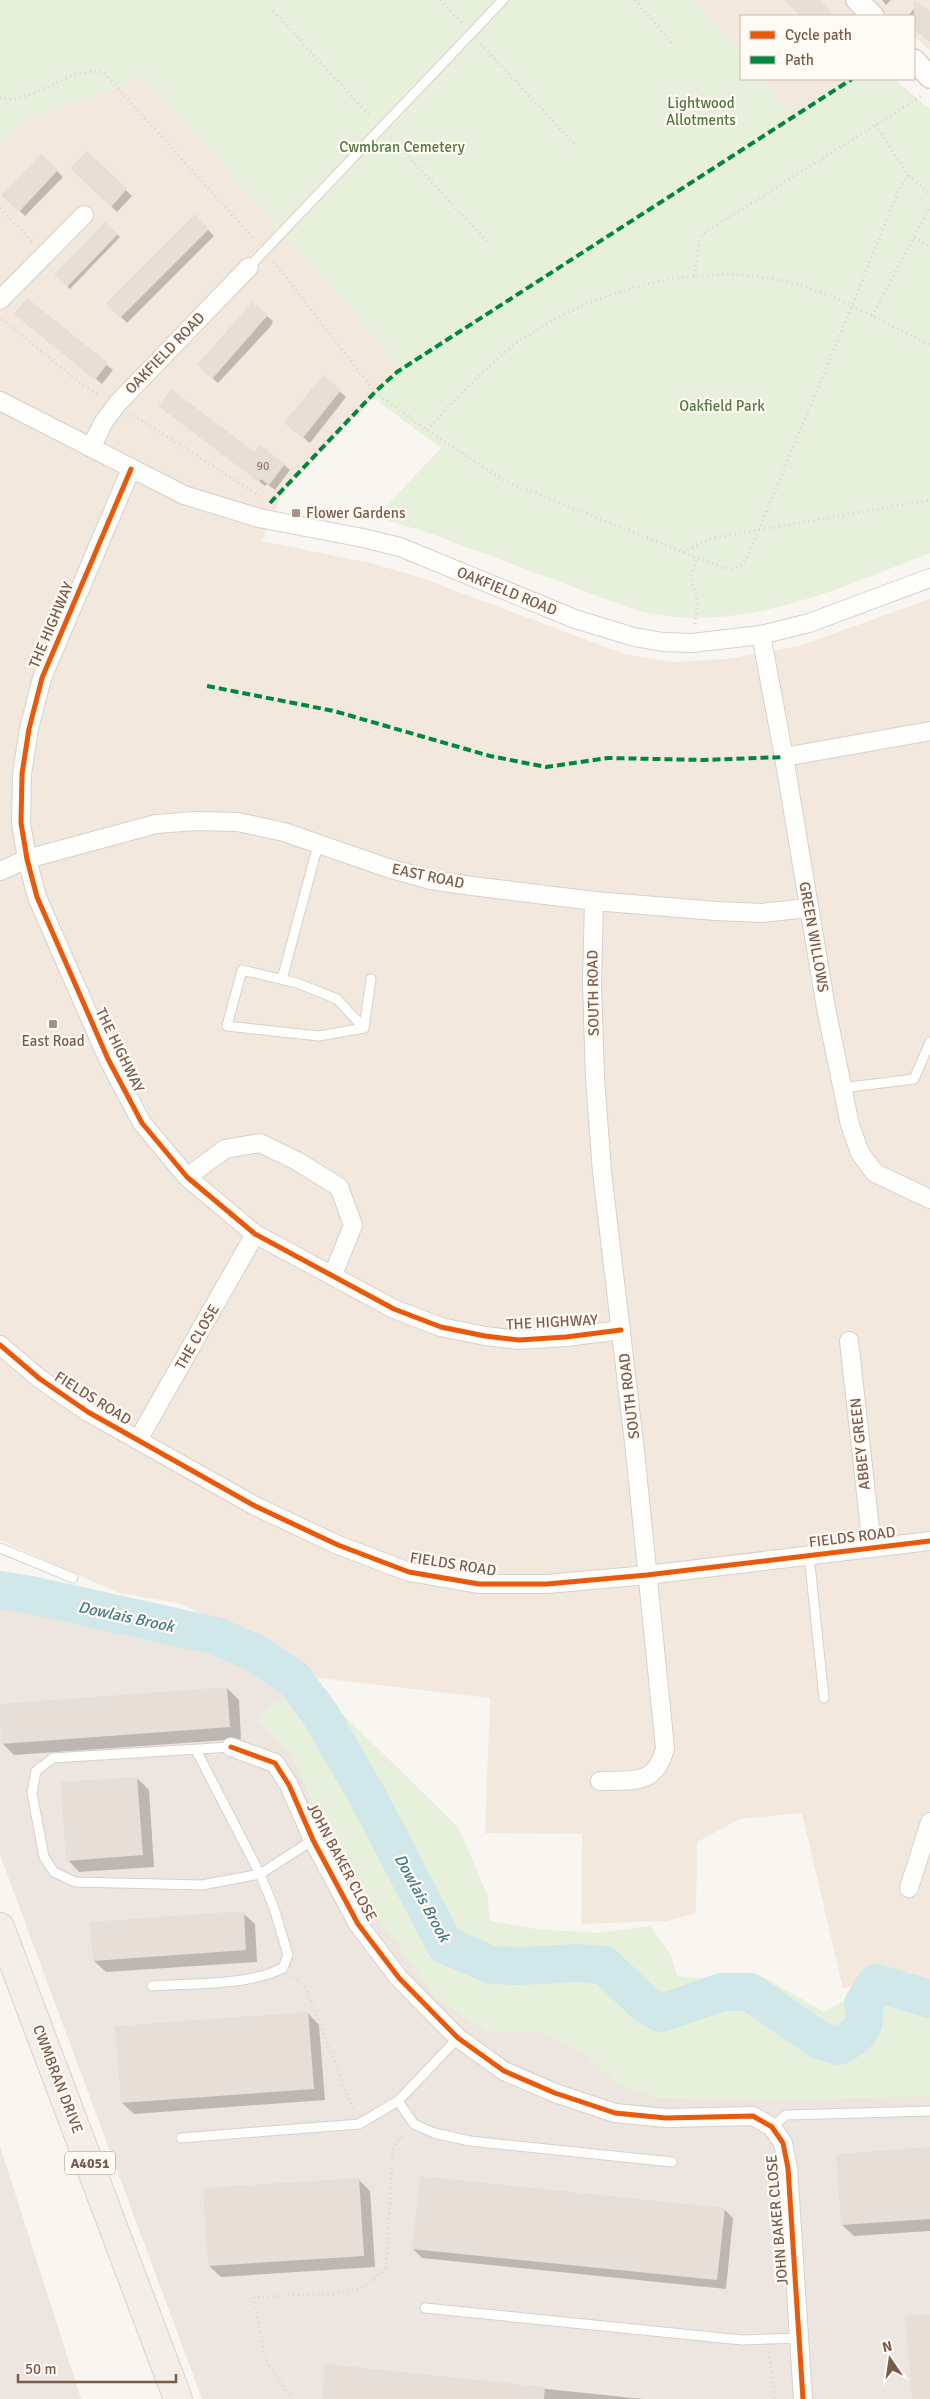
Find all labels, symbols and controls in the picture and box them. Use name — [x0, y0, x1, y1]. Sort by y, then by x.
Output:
legend — [740, 15, 915, 80]
text: Cycle path — [785, 26, 852, 44]
text: Path — [785, 51, 814, 69]
park label: Lightwood Allotments — [666, 94, 736, 129]
park label: Cwmbran Cemetery — [339, 138, 465, 156]
street label: OAKFIELD ROAD — [122, 308, 208, 398]
park label: Oakfield Park — [679, 397, 765, 415]
house number: 90 — [257, 459, 269, 474]
place label: Flower Gardens — [306, 504, 406, 522]
marker: Flower Gardens — [290, 507, 302, 519]
street label: OAKFIELD ROAD — [454, 563, 560, 619]
street label: THE HIGHWAY — [25, 579, 77, 671]
street label: EAST ROAD — [390, 860, 466, 892]
street label: GREEN WILLOWS — [795, 880, 833, 994]
street label: SOUTH ROAD — [583, 950, 603, 1036]
street label: THE HIGHWAY — [92, 1005, 148, 1096]
marker: East Road — [47, 1018, 59, 1030]
place label: East Road — [21, 1032, 85, 1050]
street label: THE CLOSE — [171, 1301, 223, 1373]
street label: THE HIGHWAY — [506, 1311, 599, 1333]
street label: SOUTH ROAD — [615, 1352, 643, 1440]
street label: FIELDS ROAD — [51, 1367, 135, 1429]
street label: ABBEY GREEN — [846, 1397, 874, 1491]
street label: FIELDS ROAD — [808, 1523, 896, 1551]
street label: FIELDS ROAD — [409, 1548, 497, 1580]
water label: Dowlais Brook — [76, 1597, 178, 1637]
street label: JOHN BAKER CLOSE — [303, 1800, 381, 1924]
water label: Dowlais Brook — [390, 1851, 455, 1947]
street label: CWMBRAN DRIVE — [29, 2022, 87, 2136]
road number: A4051 — [65, 2152, 115, 2174]
street label: JOHN BAKER CLOSE — [762, 2154, 792, 2286]
north arrow — [865, 2334, 915, 2384]
text: N — [881, 2337, 894, 2356]
scale bar — [18, 2352, 175, 2384]
text: 50 m — [25, 2360, 56, 2378]

